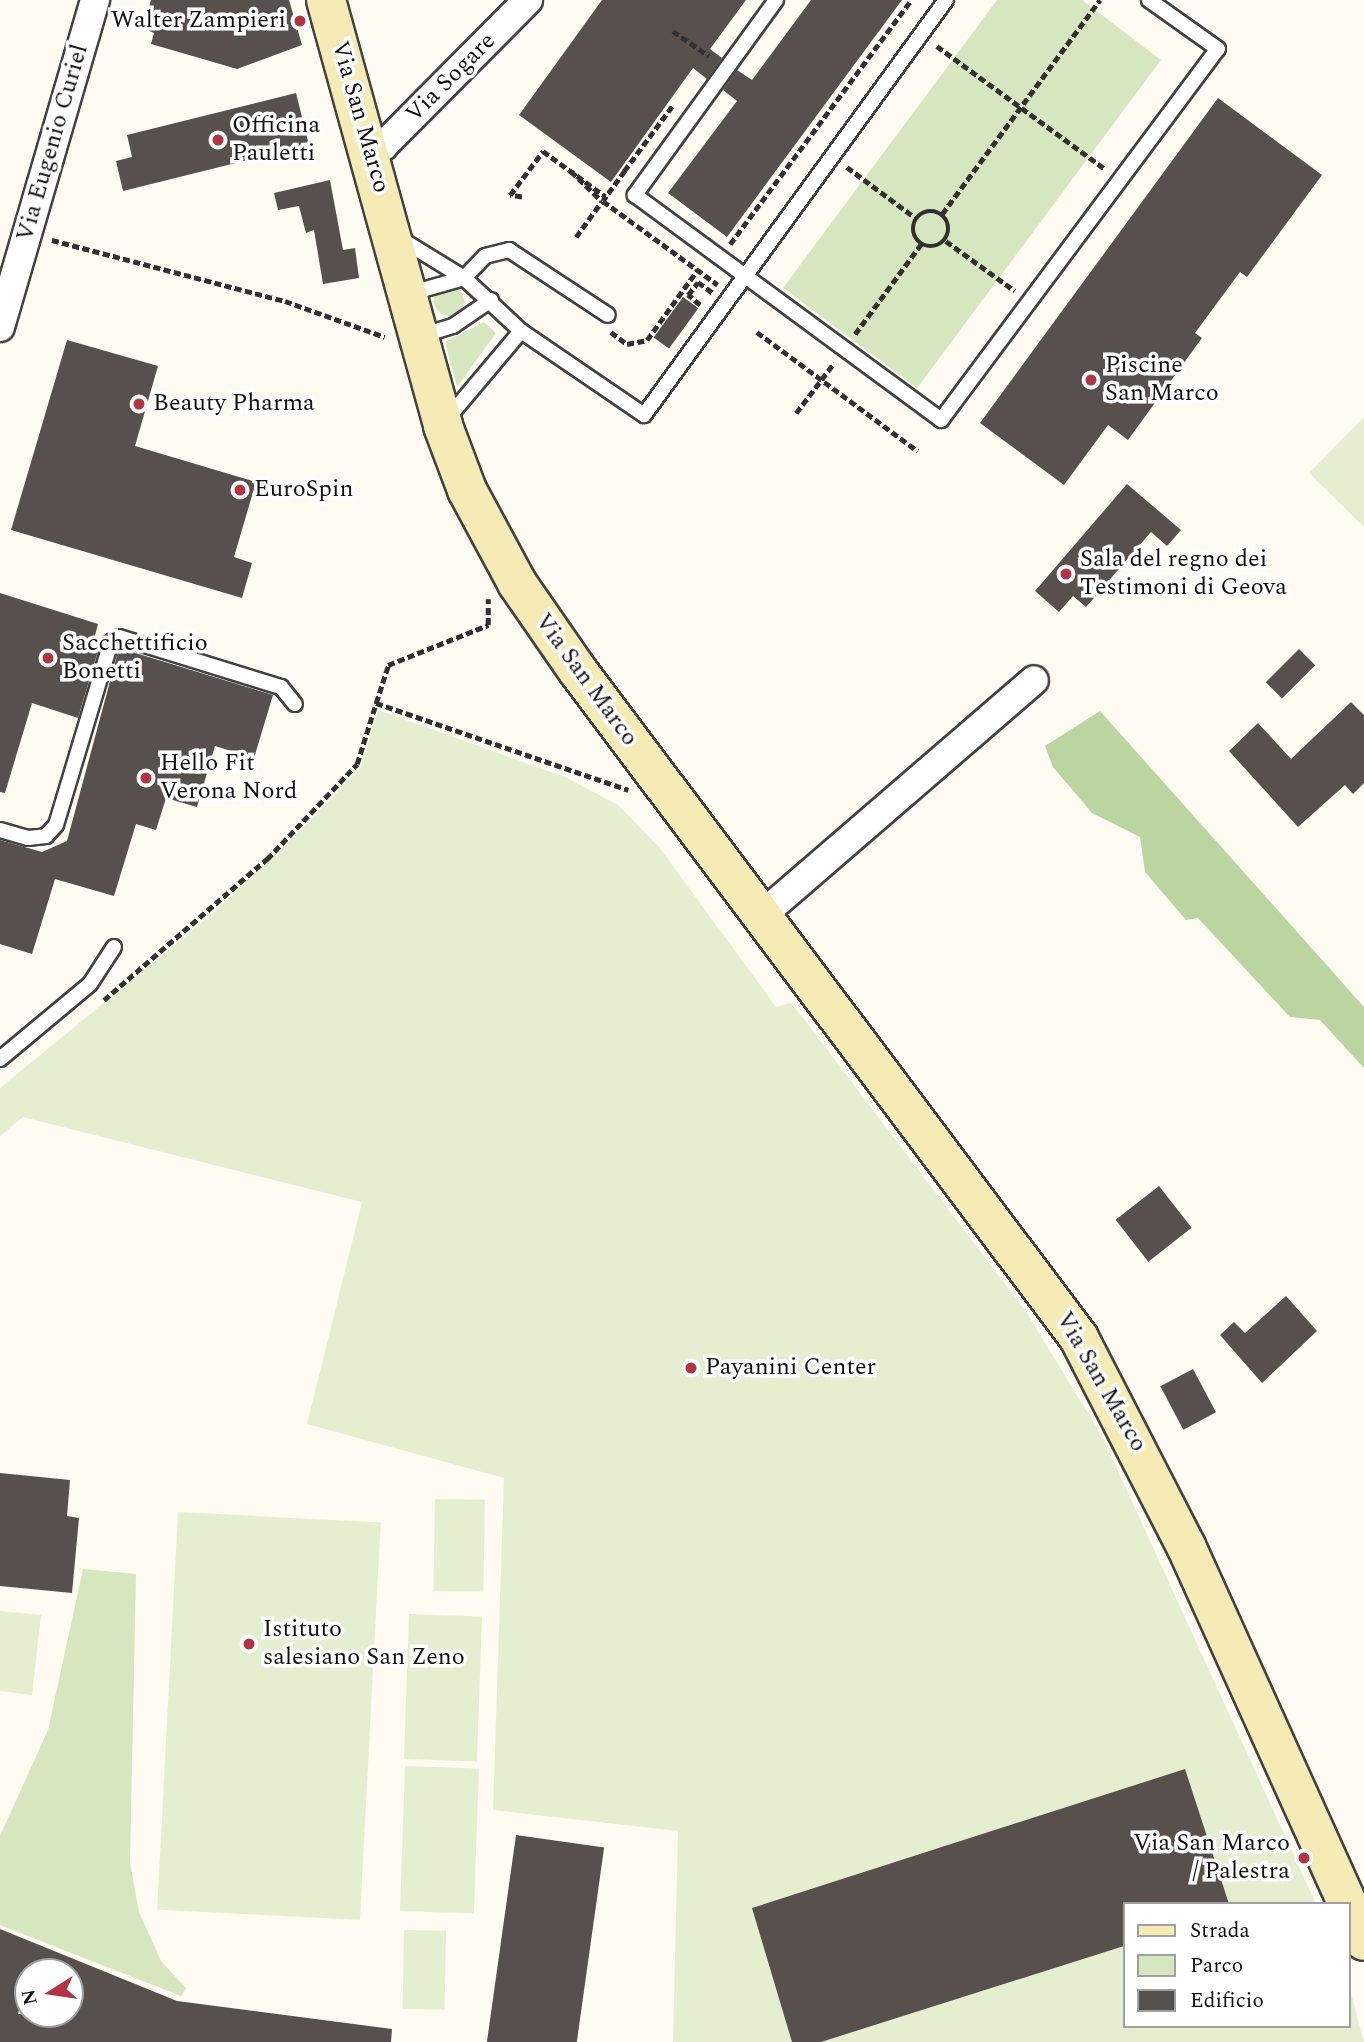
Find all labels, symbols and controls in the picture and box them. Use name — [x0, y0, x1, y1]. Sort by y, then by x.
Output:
place label: Walter Zampieri — [111, 7, 286, 35]
marker: Walter Zampieri — [292, 13, 308, 29]
street label: Via Sogare — [400, 27, 502, 129]
street label: Via San Marco — [325, 38, 395, 196]
street label: Via Eugenio Curiel — [11, 41, 95, 245]
place label: Officina Pauletti — [232, 112, 320, 168]
marker: Officina Pauletti — [210, 132, 226, 148]
place label: Piscine San Marco — [1105, 352, 1219, 408]
marker: Piscine San Marco — [1083, 372, 1099, 388]
place label: Beauty Pharma — [153, 390, 315, 418]
marker: Beauty Pharma — [131, 396, 147, 412]
place label: EuroSpin — [254, 476, 353, 504]
marker: EuroSpin — [232, 482, 248, 498]
place label: Sala del regno dei Testimoni di Geova — [1080, 546, 1287, 602]
marker: Sala del regno dei Testimoni di Geova — [1058, 566, 1074, 582]
street label: Via San Marco — [528, 608, 644, 752]
place label: Sacchettificio Bonetti — [62, 630, 208, 686]
marker: Sacchettificio Bonetti — [40, 650, 56, 666]
place label: Hello Fit Verona Nord — [160, 750, 297, 806]
marker: Hello Fit Verona Nord — [138, 770, 154, 786]
street label: Via San Marco — [1049, 1307, 1153, 1457]
place label: Payanini Center — [705, 1354, 876, 1382]
marker: Payanini Center — [683, 1360, 699, 1376]
place label: Istituto salesiano San Zeno — [263, 1616, 465, 1672]
marker: Istituto salesiano San Zeno — [241, 1636, 257, 1652]
place label: Via San Marco / Palestra — [1133, 1830, 1290, 1886]
marker: Via San Marco / Palestra — [1296, 1850, 1312, 1866]
legend — [1122, 1902, 1350, 2028]
text: Strada — [1190, 1915, 1250, 1947]
text: Parco — [1190, 1950, 1243, 1982]
north arrow — [14, 1958, 84, 2028]
text: Edificio — [1190, 1985, 1264, 2017]
text: N — [14, 1986, 46, 2008]

